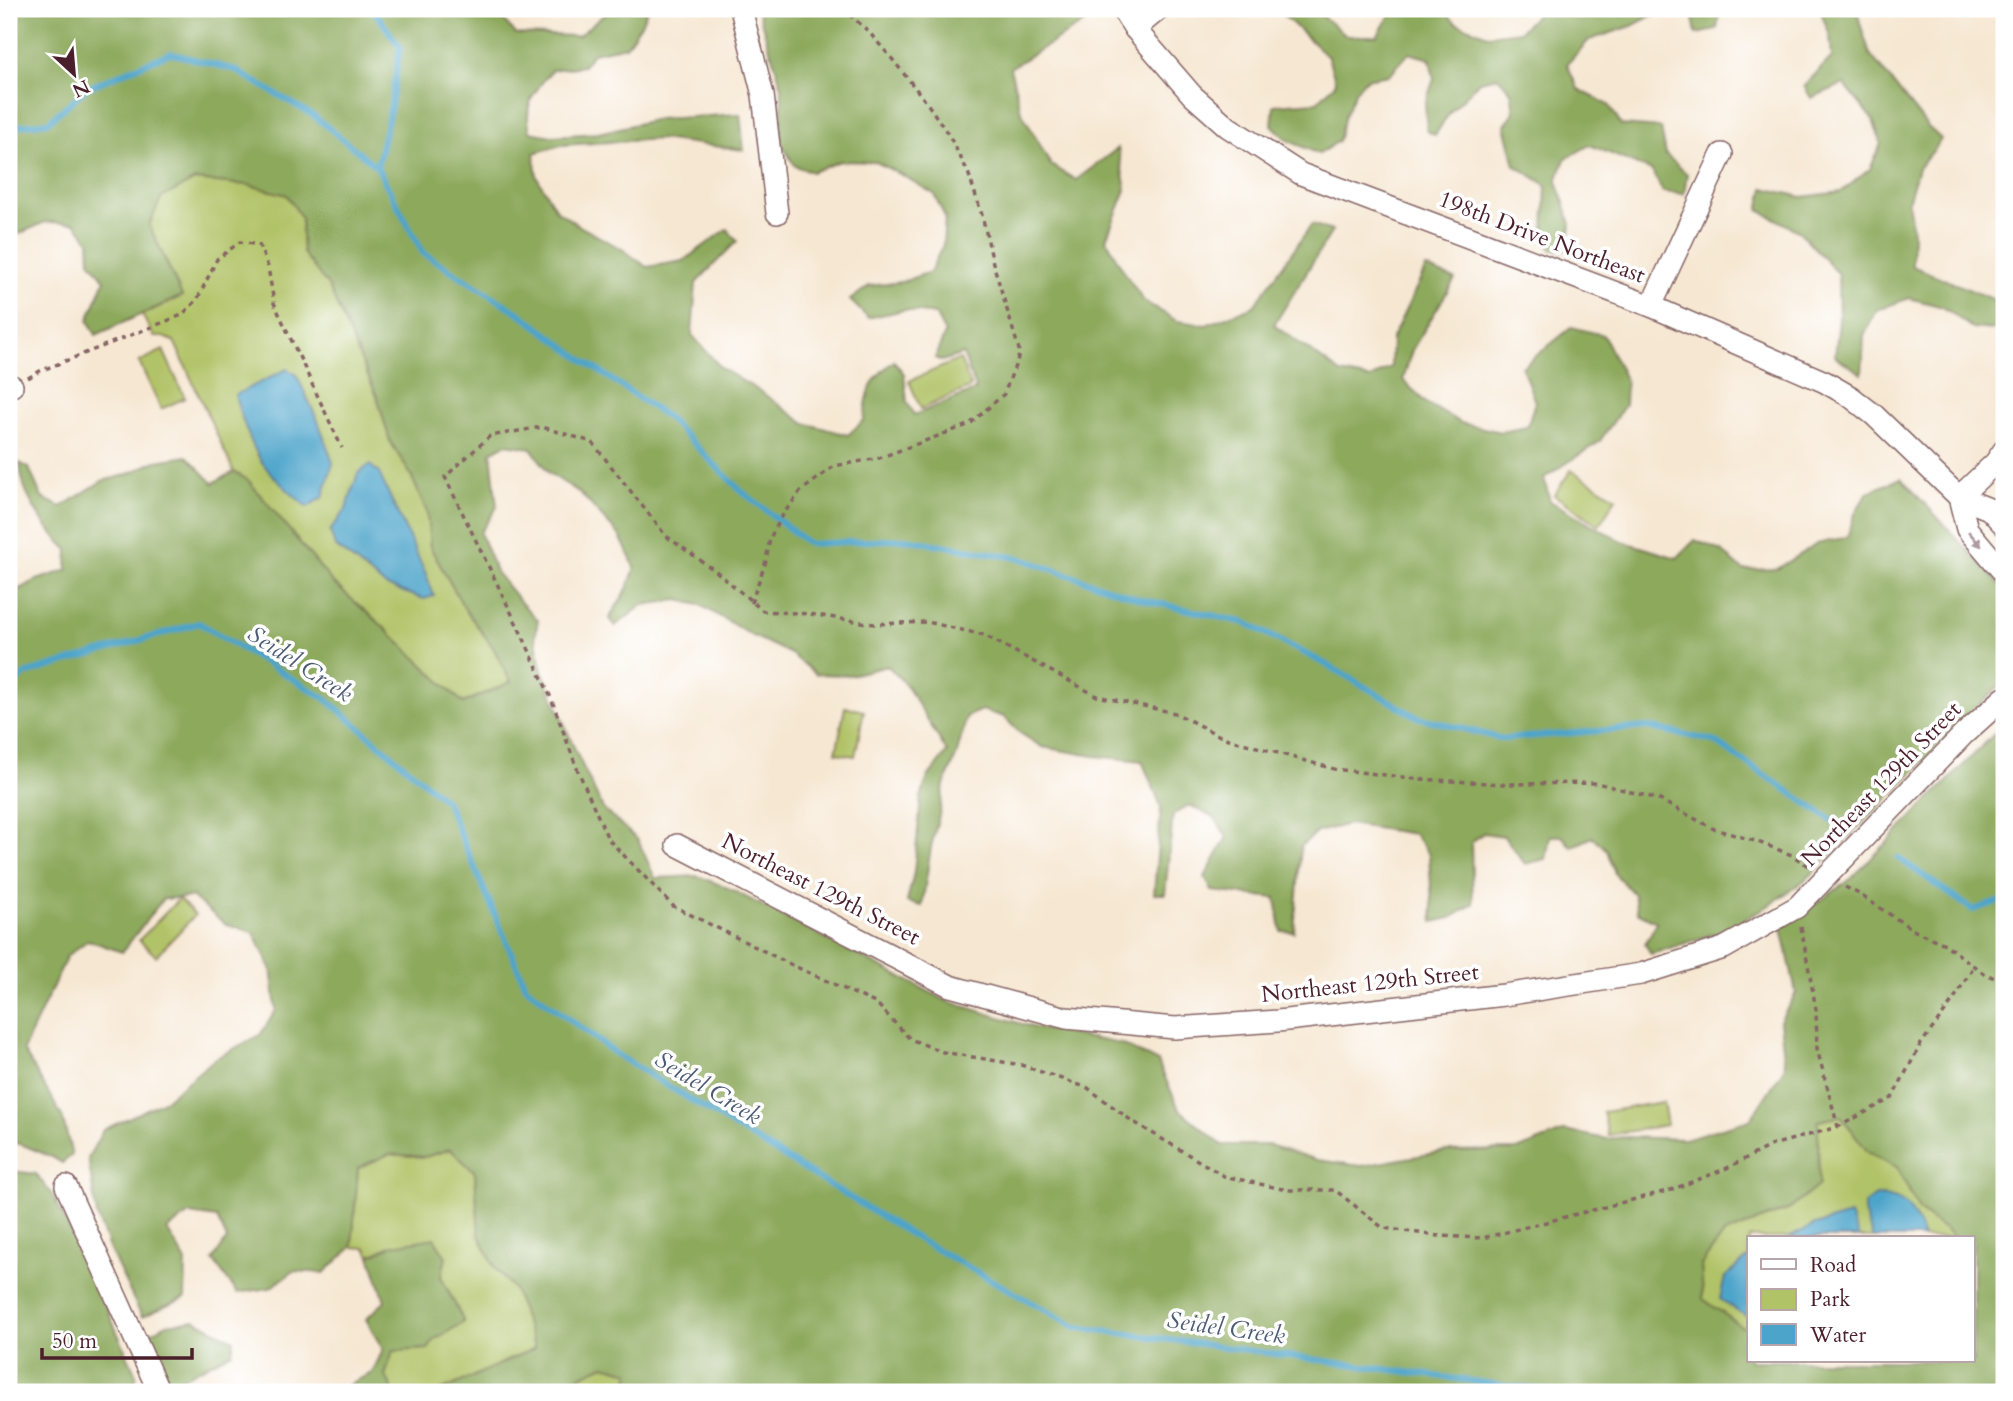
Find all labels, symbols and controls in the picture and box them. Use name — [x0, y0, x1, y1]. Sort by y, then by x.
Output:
north arrow — [38, 38, 108, 108]
text: N — [67, 73, 94, 104]
street label: 198th Drive Northeast — [1434, 183, 1650, 291]
one-way arrow — [1967, 530, 1982, 547]
water label: Seidel Creek — [241, 618, 359, 710]
street label: Northeast 129th Street — [1794, 695, 1968, 873]
street label: Northeast 129th Street — [717, 826, 925, 952]
street label: Northeast 129th Street — [1260, 956, 1480, 1010]
water label: Seidel Creek — [649, 1043, 767, 1133]
legend — [1747, 1236, 1974, 1362]
text: Road — [1810, 1251, 1856, 1280]
text: Park — [1810, 1285, 1851, 1314]
water label: Seidel Creek — [1165, 1303, 1287, 1353]
scale bar — [42, 1317, 192, 1361]
text: Water — [1809, 1321, 1866, 1350]
text: 50 m — [52, 1327, 97, 1356]

